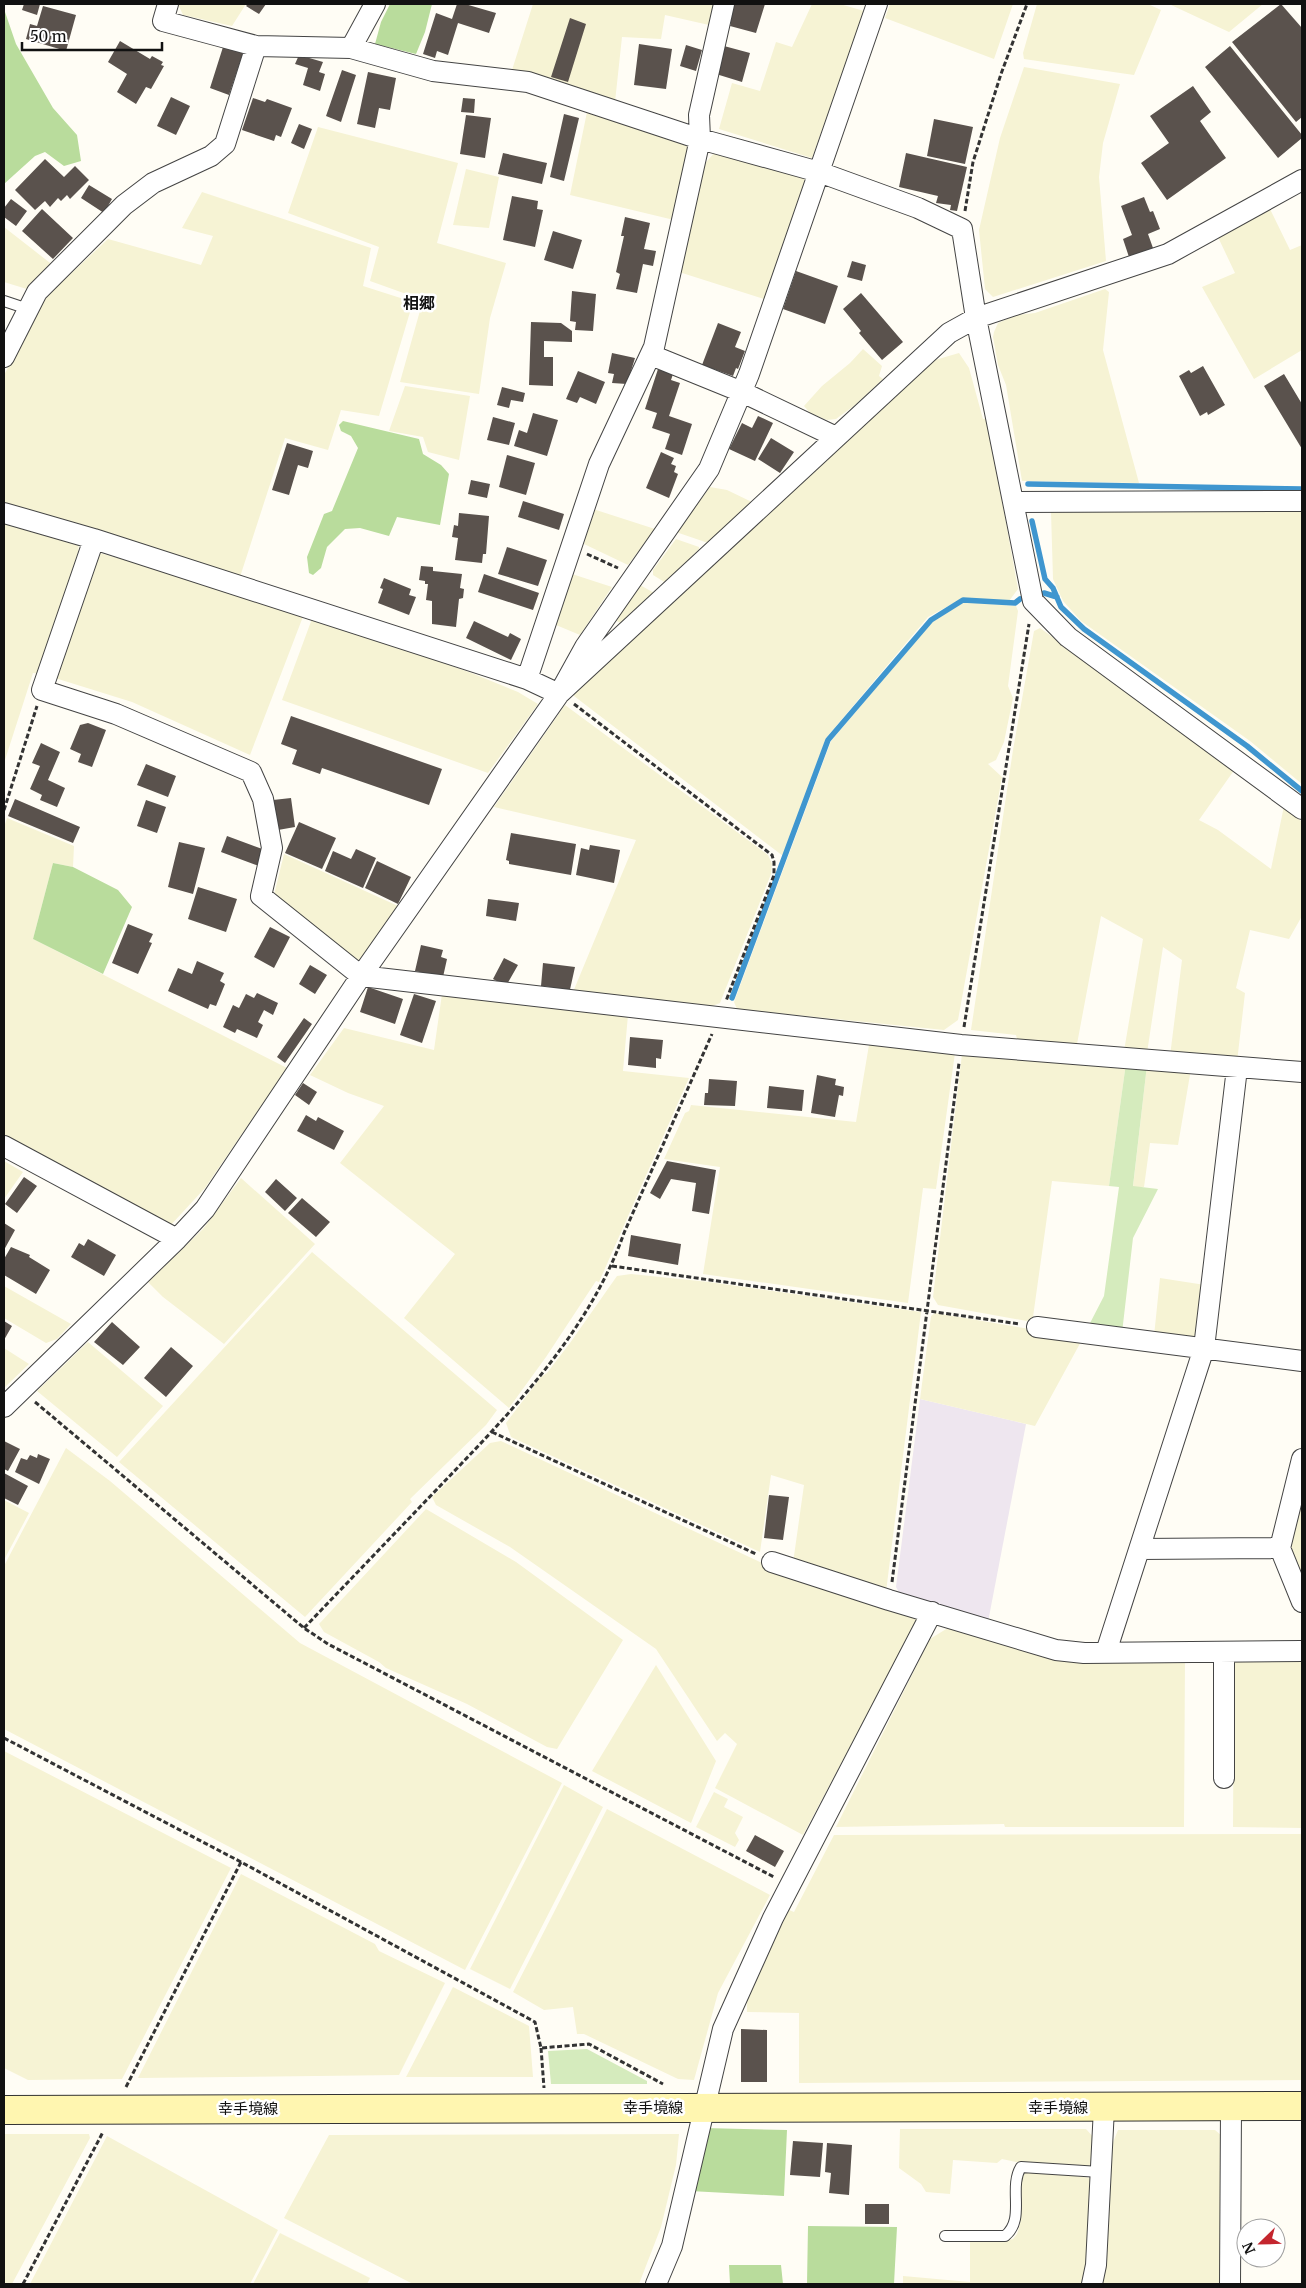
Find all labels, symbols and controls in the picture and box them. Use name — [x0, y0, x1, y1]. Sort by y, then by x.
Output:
scale bar — [22, 20, 162, 52]
text: 50 m — [30, 27, 67, 46]
district label: 相郷 — [403, 293, 435, 313]
street label: 幸手境線 — [623, 2098, 683, 2117]
street label: 幸手境線 — [1028, 2098, 1088, 2117]
street label: 幸手境線 — [218, 2099, 278, 2118]
north arrow — [1236, 2218, 1286, 2268]
text: N — [1239, 2239, 1259, 2257]

